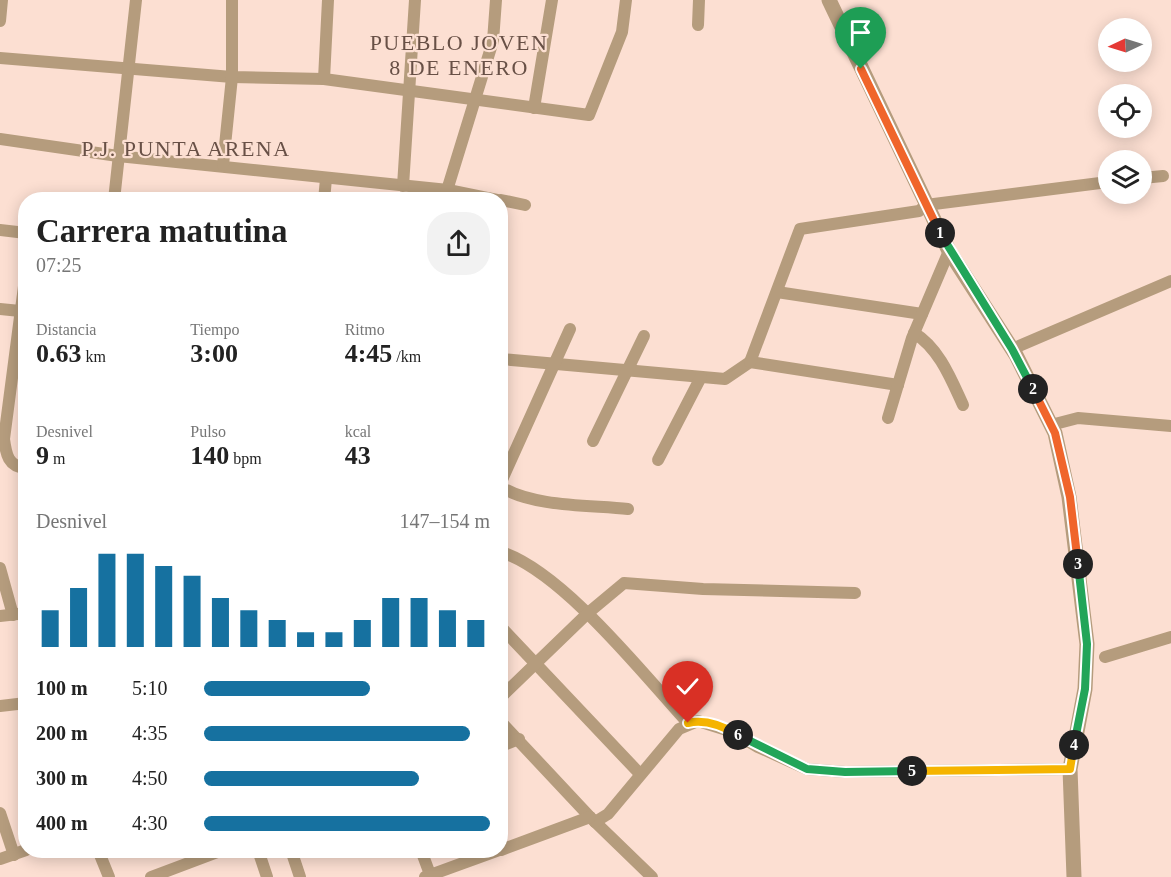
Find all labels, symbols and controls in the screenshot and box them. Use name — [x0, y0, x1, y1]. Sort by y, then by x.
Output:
pin — [835, 7, 886, 69]
icon: arrive — [844, 16, 877, 49]
north arrow — [1098, 18, 1152, 72]
map controls — [1098, 18, 1152, 204]
district label: PUEBLO JOVEN 8 DE ENERO — [370, 30, 548, 80]
button: locate — [1098, 84, 1152, 138]
district label: P.J. PUNTA ARENA — [81, 136, 291, 161]
button: layers — [1098, 150, 1152, 204]
button: share — [427, 212, 490, 275]
text: Carrera matutina — [36, 213, 287, 249]
pin: 1 — [925, 218, 955, 248]
text: 1 — [936, 224, 944, 241]
text: 07:25 — [36, 254, 82, 276]
text: Distancia — [36, 321, 96, 338]
text: Tiempo — [190, 321, 240, 338]
text: Ritmo — [345, 321, 385, 338]
text: 0.63 — [36, 339, 82, 368]
text: 3:00 — [190, 339, 238, 368]
text: 4:45 — [345, 339, 392, 368]
text: km — [82, 348, 106, 365]
text: /km — [392, 348, 421, 365]
pin: 2 — [1018, 374, 1048, 404]
text: 2 — [1029, 380, 1037, 397]
text: Desnivel — [36, 423, 93, 440]
text: Pulso — [190, 423, 226, 440]
text: kcal — [345, 423, 371, 440]
text: 9 — [36, 441, 49, 470]
text: 140 — [190, 441, 229, 470]
text: 43 — [345, 441, 371, 470]
text: m — [49, 450, 65, 467]
text: bpm — [229, 450, 262, 467]
text: Desnivel — [36, 510, 107, 532]
text: 147–154 m — [399, 510, 490, 532]
pin: 3 — [1063, 549, 1093, 579]
text: 3 — [1074, 555, 1082, 572]
pin — [662, 661, 713, 723]
icon: check — [671, 670, 704, 703]
text: 100 m — [36, 677, 88, 699]
text: 5:10 — [132, 677, 168, 699]
pin: 6 — [723, 720, 753, 750]
text: 200 m — [36, 722, 88, 744]
text: 4:35 — [132, 722, 168, 744]
text: 6 — [734, 726, 742, 743]
pin: 4 — [1059, 730, 1089, 760]
text: 4 — [1070, 736, 1078, 753]
pin: 5 — [897, 756, 927, 786]
text: 5 — [908, 762, 916, 779]
text: 300 m — [36, 767, 88, 789]
text: 4:50 — [132, 767, 168, 789]
text: 400 m — [36, 812, 88, 834]
text: 4:30 — [132, 812, 168, 834]

